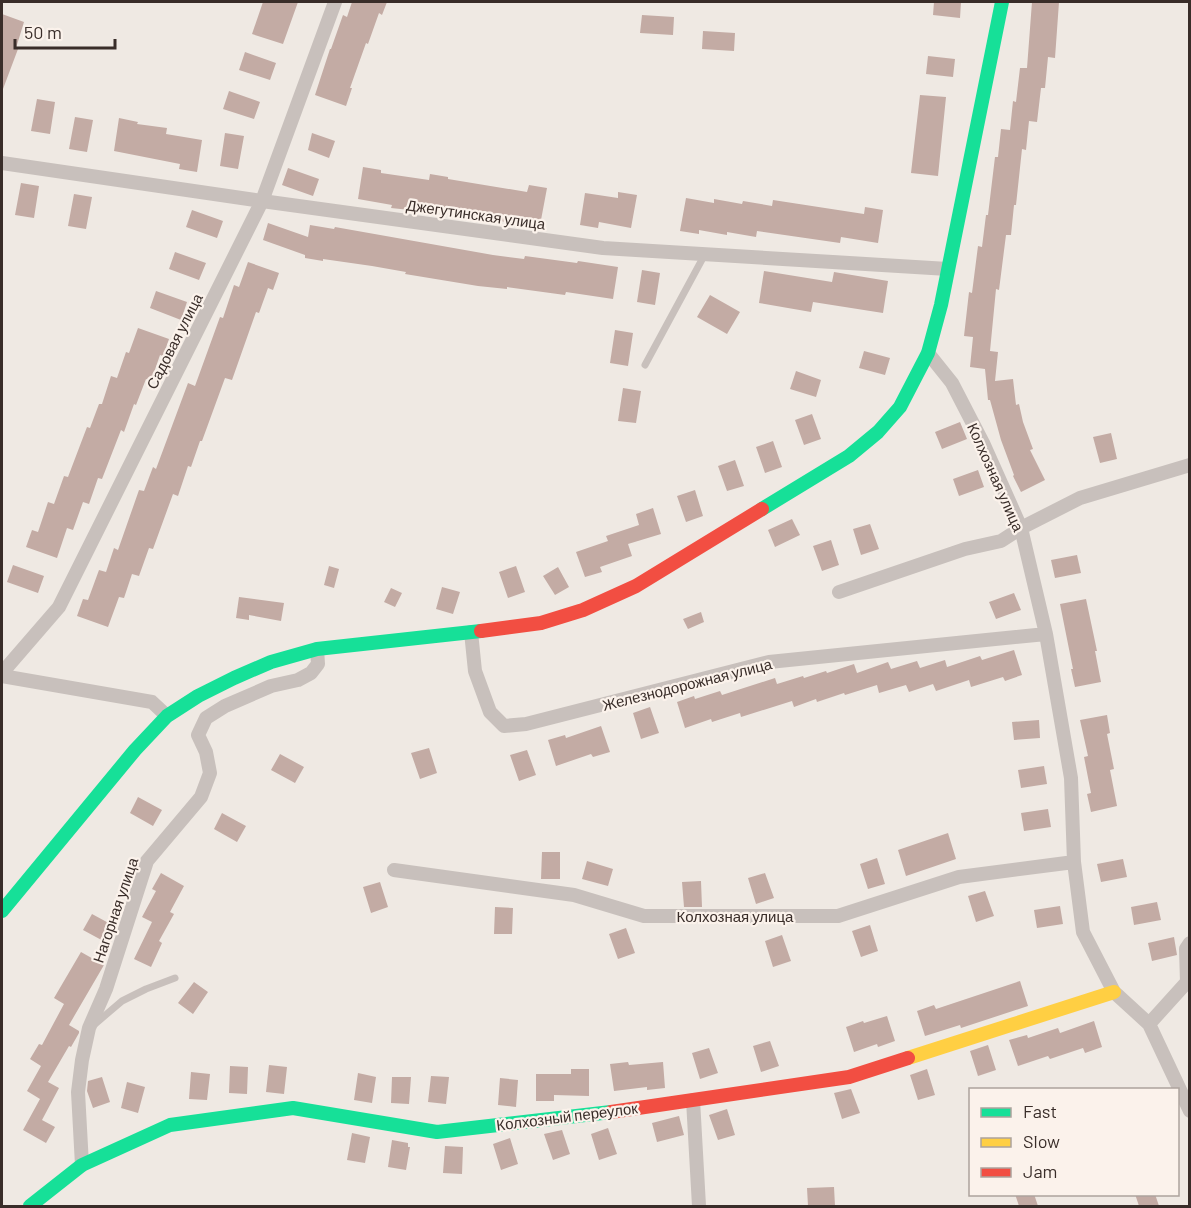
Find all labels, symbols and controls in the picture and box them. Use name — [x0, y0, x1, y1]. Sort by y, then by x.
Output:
scale bar — [15, 12, 116, 50]
text: 50 m — [24, 21, 62, 43]
street label: Джегутинская улица — [405, 195, 547, 233]
street label: Садовая улица — [142, 290, 206, 392]
street label: Колхозная улица — [964, 420, 1028, 535]
street label: Железнодорожная улица — [600, 654, 774, 714]
street label: Нагорная улица — [89, 854, 142, 965]
street label: Колхозная улица — [677, 907, 794, 925]
legend — [969, 1088, 1179, 1196]
street label: Колхозный переулок — [495, 1098, 639, 1134]
text: Fast — [1023, 1100, 1057, 1122]
text: Slow — [1023, 1130, 1060, 1152]
text: Jam — [1023, 1160, 1057, 1182]

